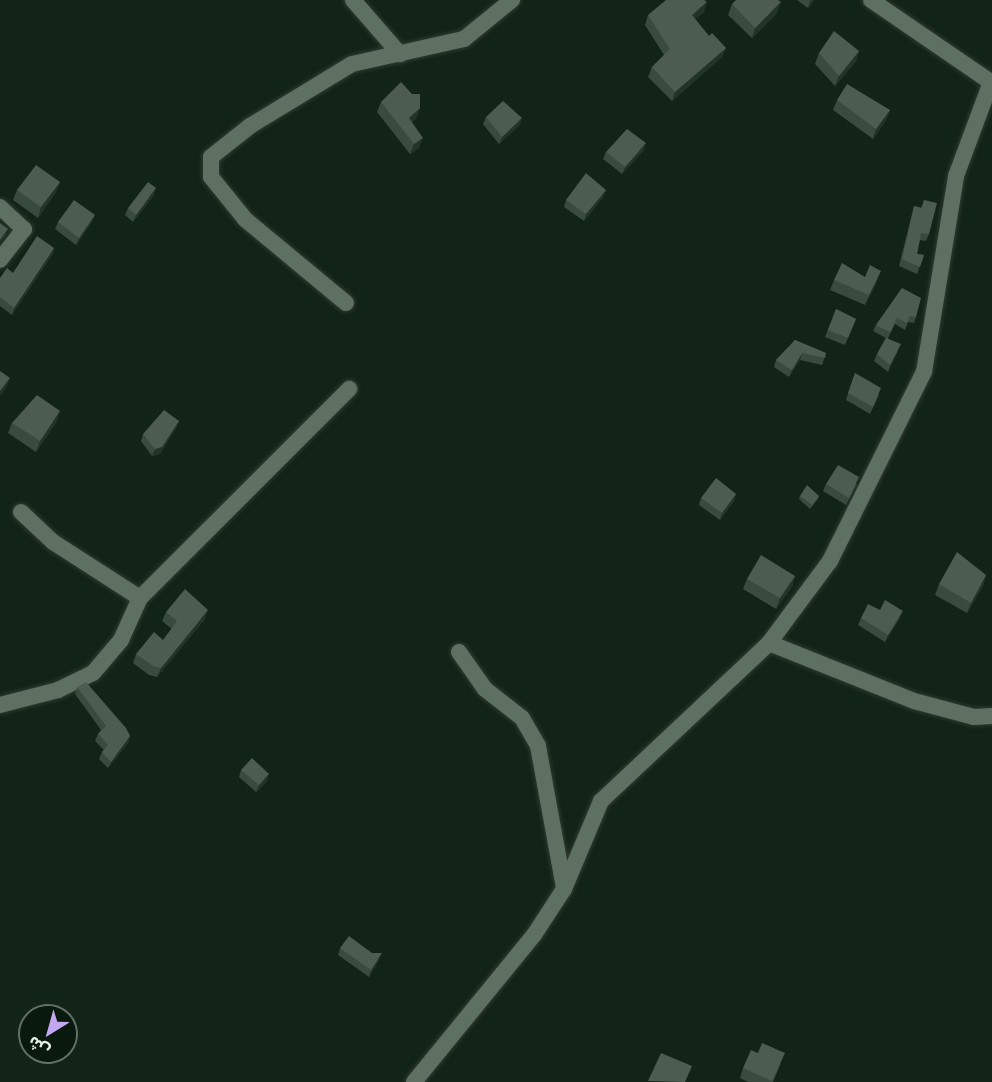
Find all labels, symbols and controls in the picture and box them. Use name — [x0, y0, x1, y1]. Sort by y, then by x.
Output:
north arrow — [18, 1004, 78, 1064]
text: ش — [24, 1032, 53, 1061]

